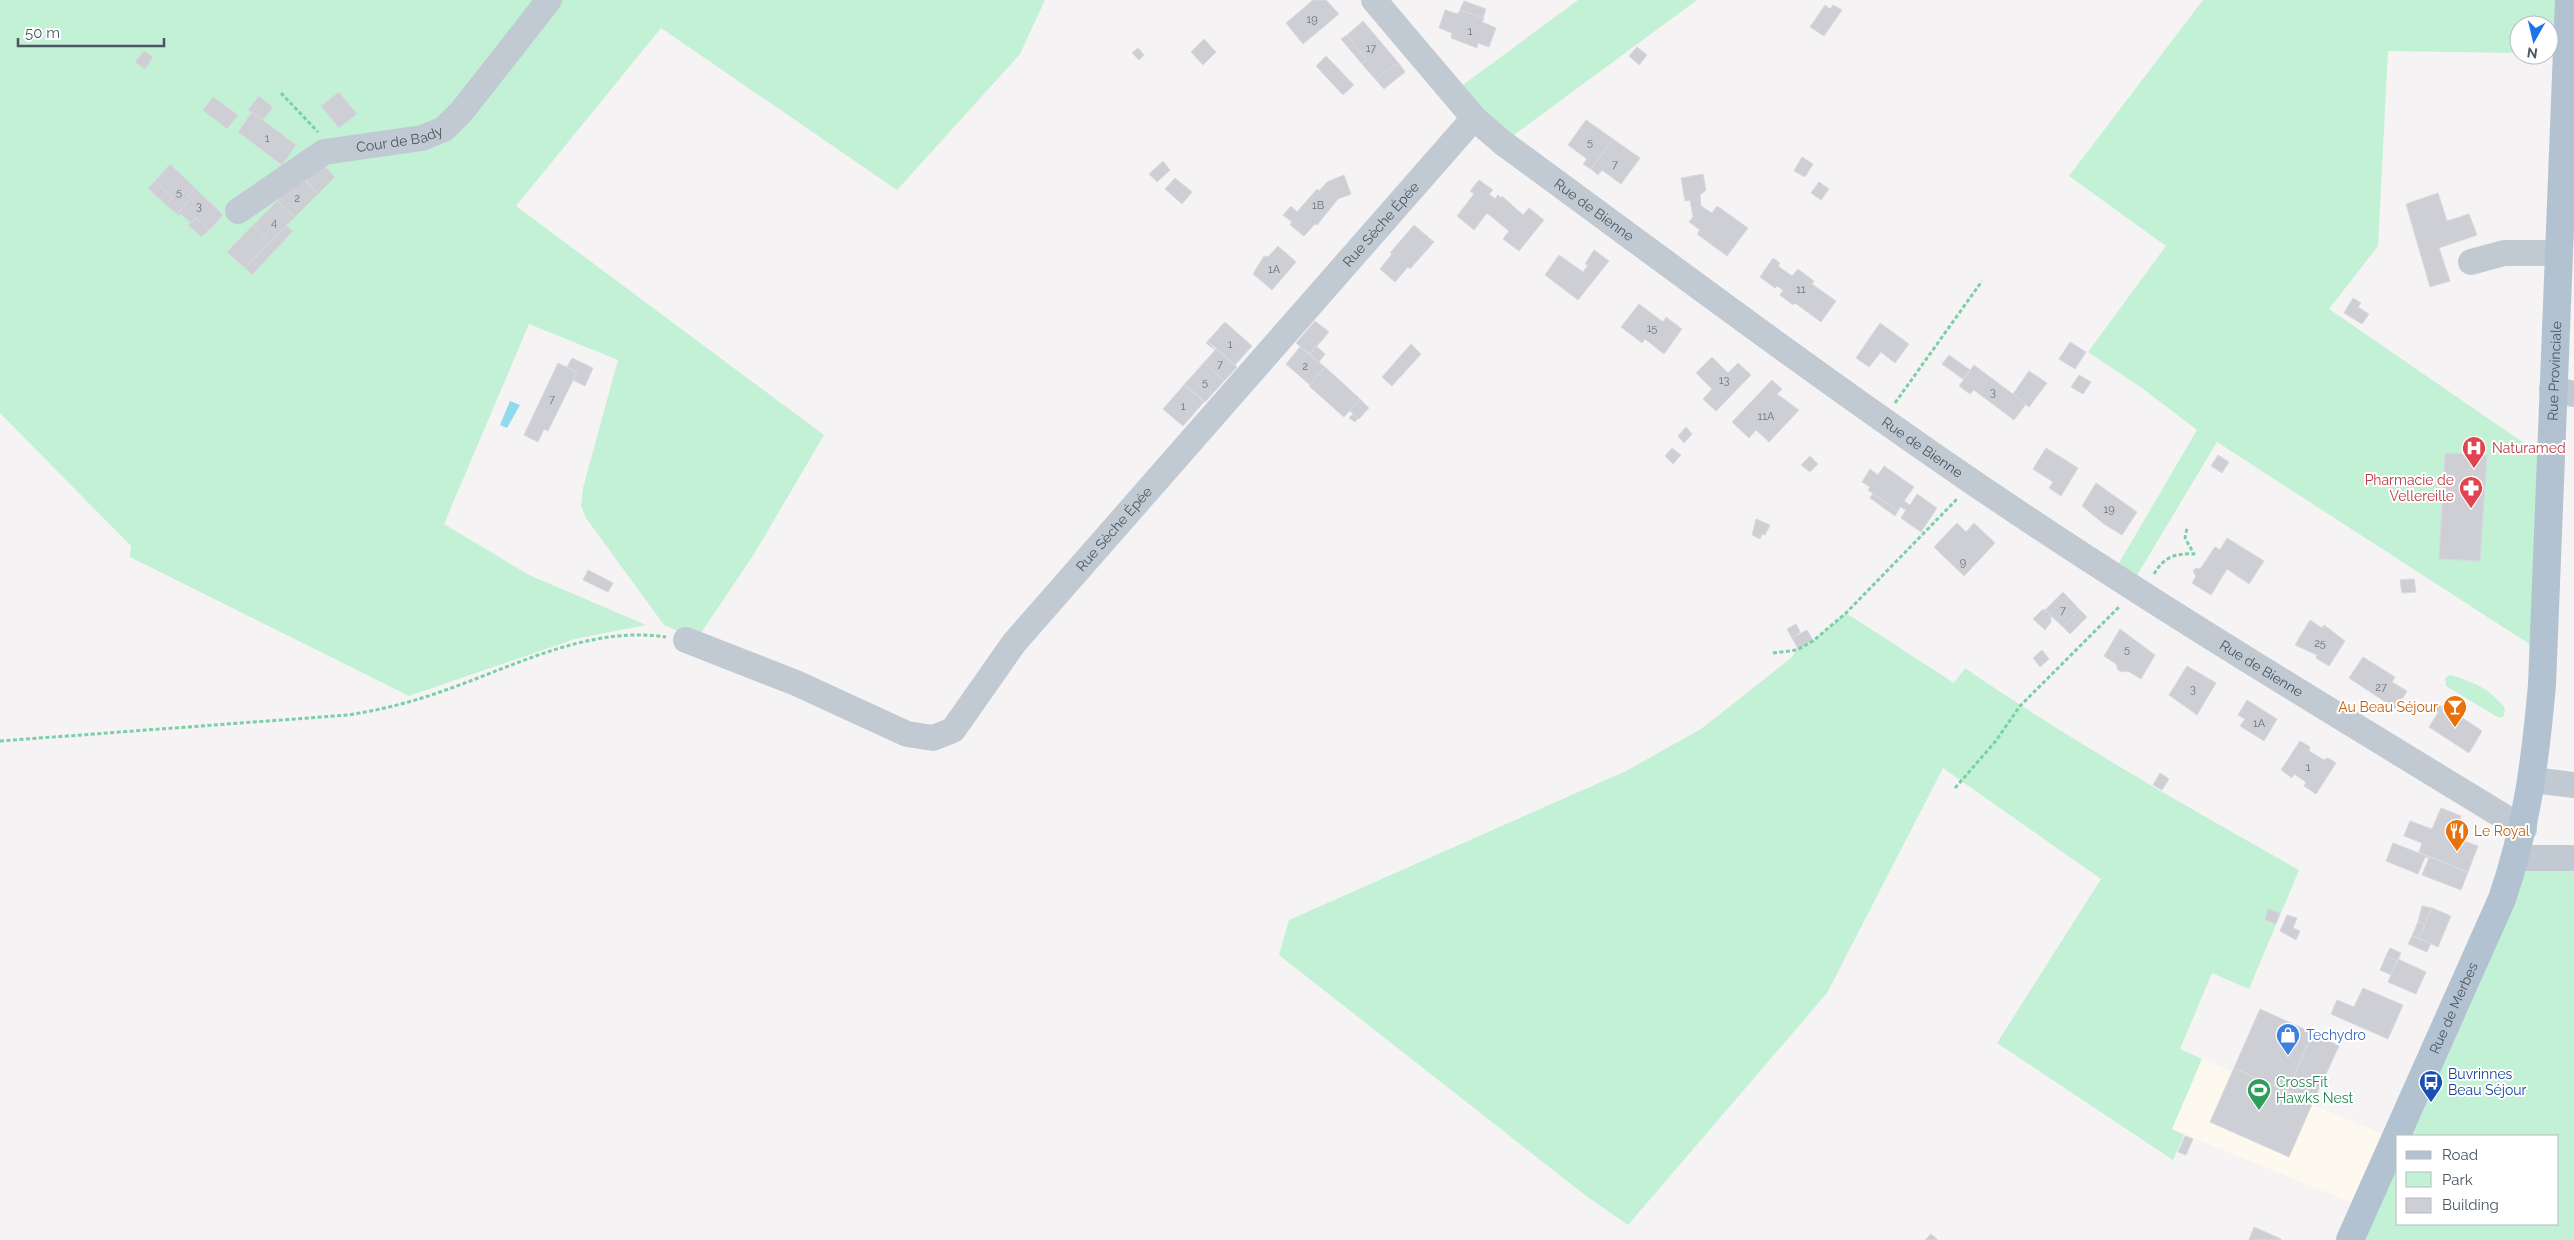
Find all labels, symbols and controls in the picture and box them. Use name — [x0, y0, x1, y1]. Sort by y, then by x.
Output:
house number: 19 — [1306, 13, 1318, 26]
scale bar — [18, 15, 164, 47]
north arrow — [2509, 15, 2559, 65]
text: 50 m — [25, 24, 60, 42]
house number: 1 — [1468, 25, 1473, 38]
house number: 17 — [1366, 42, 1376, 55]
text: N — [2526, 44, 2539, 62]
street label: Cour de Bady — [355, 122, 446, 155]
house number: 1 — [265, 132, 270, 145]
house number: 5 — [1587, 136, 1593, 149]
house number: 7 — [1612, 158, 1618, 171]
street label: Rue de Bienne — [1551, 175, 1637, 244]
street label: Rue Sèche Épée — [1340, 179, 1422, 270]
house number: 5 — [176, 186, 182, 199]
house number: 2 — [294, 192, 300, 205]
house number: 1B — [1312, 199, 1324, 212]
house number: 3 — [196, 200, 202, 213]
house number: 4 — [271, 216, 277, 229]
house number: 1A — [1268, 263, 1281, 276]
house number: 11 — [1796, 283, 1806, 296]
street label: Rue Provinciale — [2544, 321, 2564, 421]
house number: 15 — [1647, 322, 1657, 335]
house number: 1 — [1228, 338, 1233, 351]
house number: 7 — [1217, 358, 1223, 371]
house number: 2 — [1302, 360, 1308, 373]
house number: 13 — [1719, 374, 1729, 387]
house number: 5 — [1202, 376, 1208, 389]
house number: 3 — [1990, 386, 1996, 399]
house number: 7 — [549, 393, 555, 406]
house number: 1 — [1181, 400, 1186, 413]
house number: 11A — [1758, 410, 1775, 423]
street label: Rue de Bienne — [1879, 414, 1966, 481]
hospital icon: Naturamed — [2461, 435, 2487, 469]
place label: Naturamed — [2492, 440, 2566, 456]
place label: Pharmacie de Vellereille — [2365, 472, 2454, 504]
pharmacy icon: Pharmacie de Vellereille — [2458, 475, 2484, 509]
street label: Rue Sèche Épée — [1073, 483, 1155, 574]
house number: 19 — [2103, 503, 2115, 516]
house number: 9 — [1960, 556, 1966, 569]
house number: 7 — [2060, 604, 2066, 617]
street label: Rue de Bienne — [2217, 637, 2306, 700]
house number: 25 — [2314, 637, 2326, 650]
house number: 5 — [2124, 643, 2130, 656]
house number: 27 — [2375, 681, 2387, 694]
house number: 3 — [2190, 683, 2196, 696]
bar icon: Au Beau Séjour — [2442, 694, 2468, 728]
place label: Au Beau Séjour — [2338, 699, 2438, 715]
house number: 1A — [2253, 717, 2266, 730]
house number: 1 — [2306, 761, 2311, 774]
restaurant icon: Le Royal — [2444, 818, 2470, 852]
place label: Le Royal — [2474, 823, 2530, 839]
street label: Rue de Merbes — [2426, 959, 2481, 1056]
shop icon: Techydro — [2275, 1022, 2301, 1056]
place label: Techydro — [2306, 1027, 2366, 1043]
place label: Buvrinnes Beau Séjour — [2448, 1066, 2527, 1098]
bus stop icon: Buvrinnes Beau Séjour — [2418, 1069, 2444, 1103]
place label: CrossFit Hawks Nest — [2276, 1074, 2353, 1106]
sports icon: CrossFit Hawks Nest — [2246, 1077, 2272, 1111]
legend — [2396, 1135, 2559, 1225]
text: Road — [2442, 1146, 2478, 1164]
text: Park — [2442, 1171, 2473, 1189]
text: Building — [2442, 1196, 2499, 1214]

